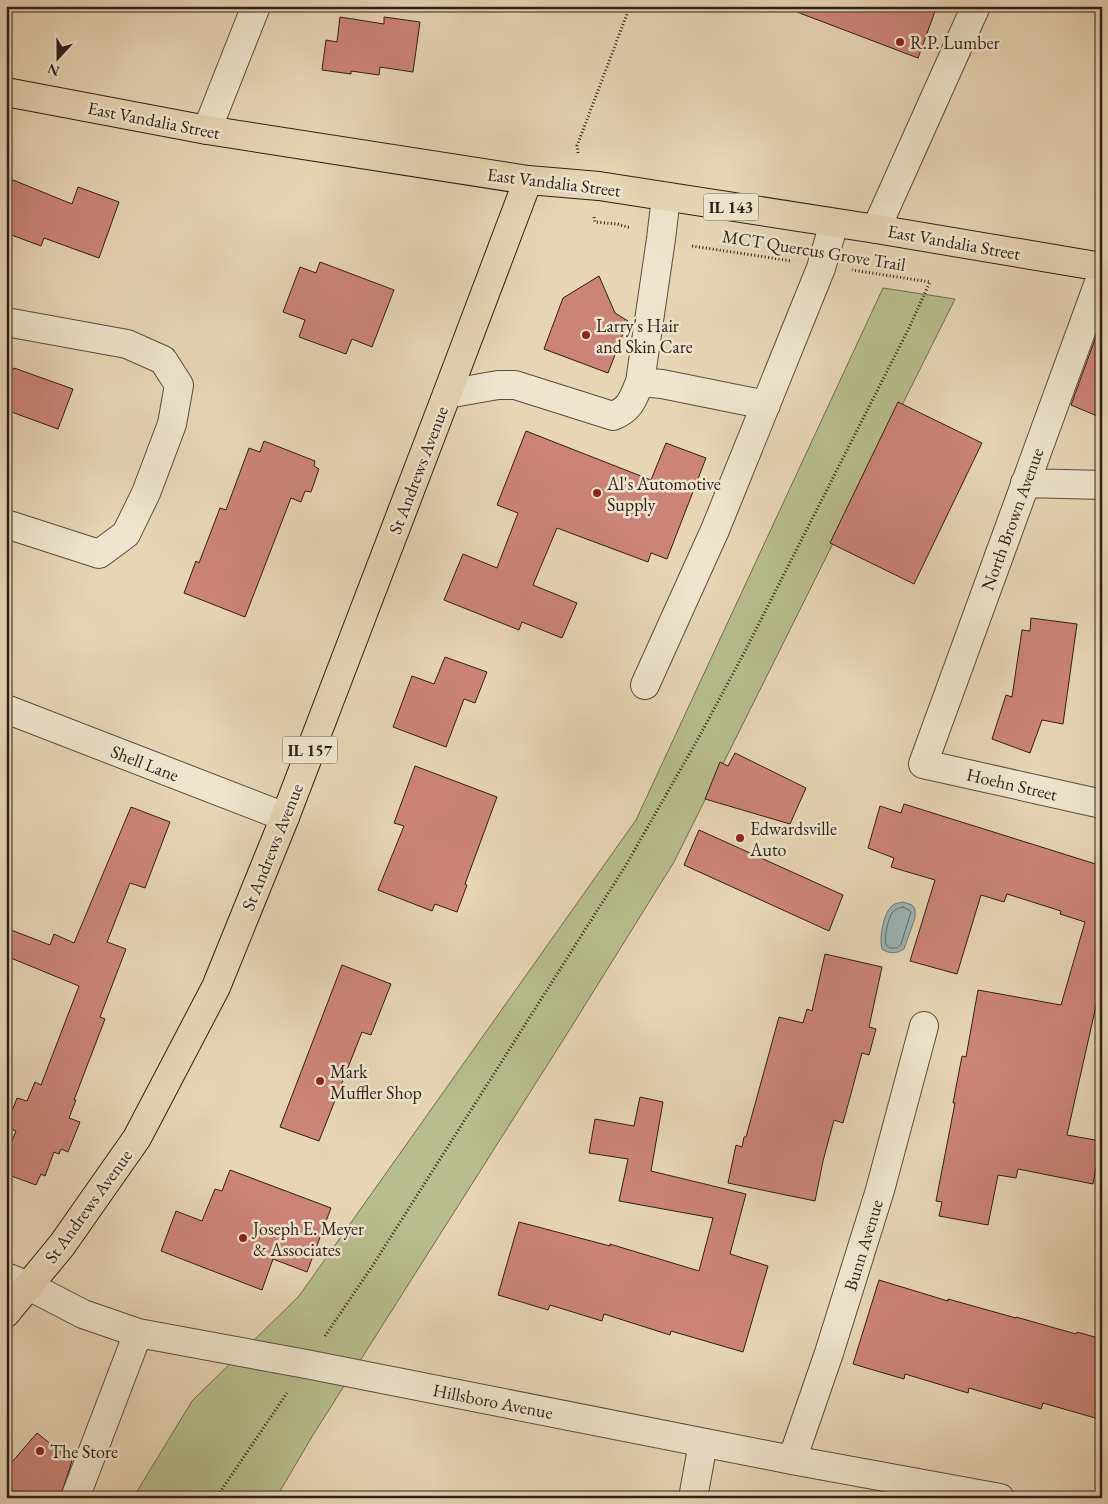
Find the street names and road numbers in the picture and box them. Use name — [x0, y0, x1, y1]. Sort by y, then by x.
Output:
street label: East Vandalia Street — [86, 96, 222, 144]
street label: East Vandalia Street — [486, 162, 622, 202]
road number: IL 143 — [704, 193, 758, 220]
street label: East Vandalia Street — [886, 219, 1022, 265]
street label: MCT Quercus Grove Trail — [721, 224, 907, 276]
street label: St Andrews Avenue — [383, 403, 453, 537]
street label: North Brown Avenue — [976, 445, 1048, 593]
road number: IL 157 — [282, 736, 338, 764]
street label: Shell Lane — [108, 740, 182, 786]
street label: Hoehn Street — [964, 762, 1060, 806]
street label: St Andrews Avenue — [236, 780, 308, 914]
street label: St Andrews Avenue — [39, 1145, 137, 1267]
street label: Bunn Avenue — [838, 1197, 888, 1293]
street label: Hillsboro Avenue — [431, 1378, 555, 1424]

